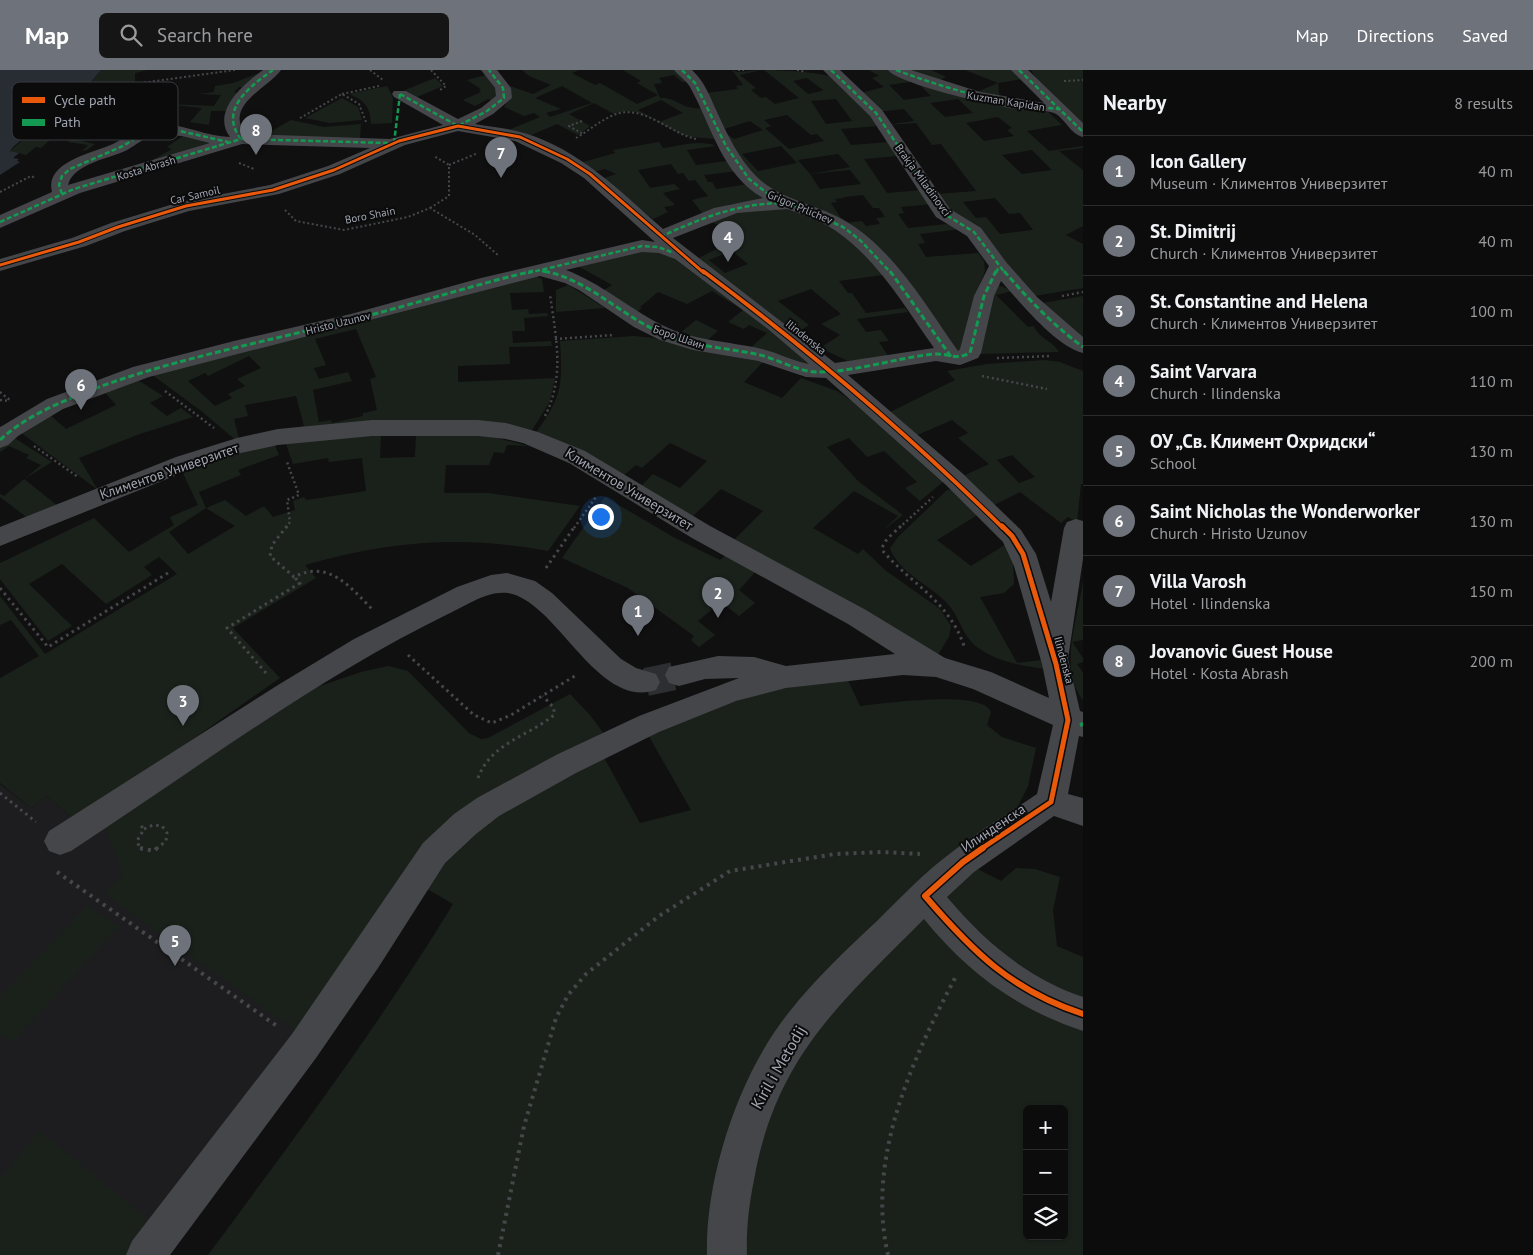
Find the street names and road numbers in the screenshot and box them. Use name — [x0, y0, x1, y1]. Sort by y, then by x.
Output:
street label: Kuzman Kapidan — [966, 88, 1046, 114]
street label: Brakja Miladinovci — [892, 141, 954, 219]
street label: Kosta Abrash — [115, 152, 177, 184]
street label: Car Samoil — [169, 182, 222, 208]
street label: Grigor Prlichev — [765, 187, 835, 227]
street label: Boro Shain — [344, 203, 396, 227]
street label: Hristo Uzunov — [304, 308, 373, 338]
street label: Ilindenska — [783, 316, 829, 358]
street label: Боро Шаин — [651, 322, 707, 352]
street label: Климентов Универзитет — [97, 439, 241, 503]
street label: Климентов Универзитет — [562, 444, 697, 534]
street label: Ilindenska — [1051, 635, 1077, 685]
street label: Илинденска — [957, 800, 1029, 856]
street label: Kiril i Metodij — [746, 1022, 810, 1112]

